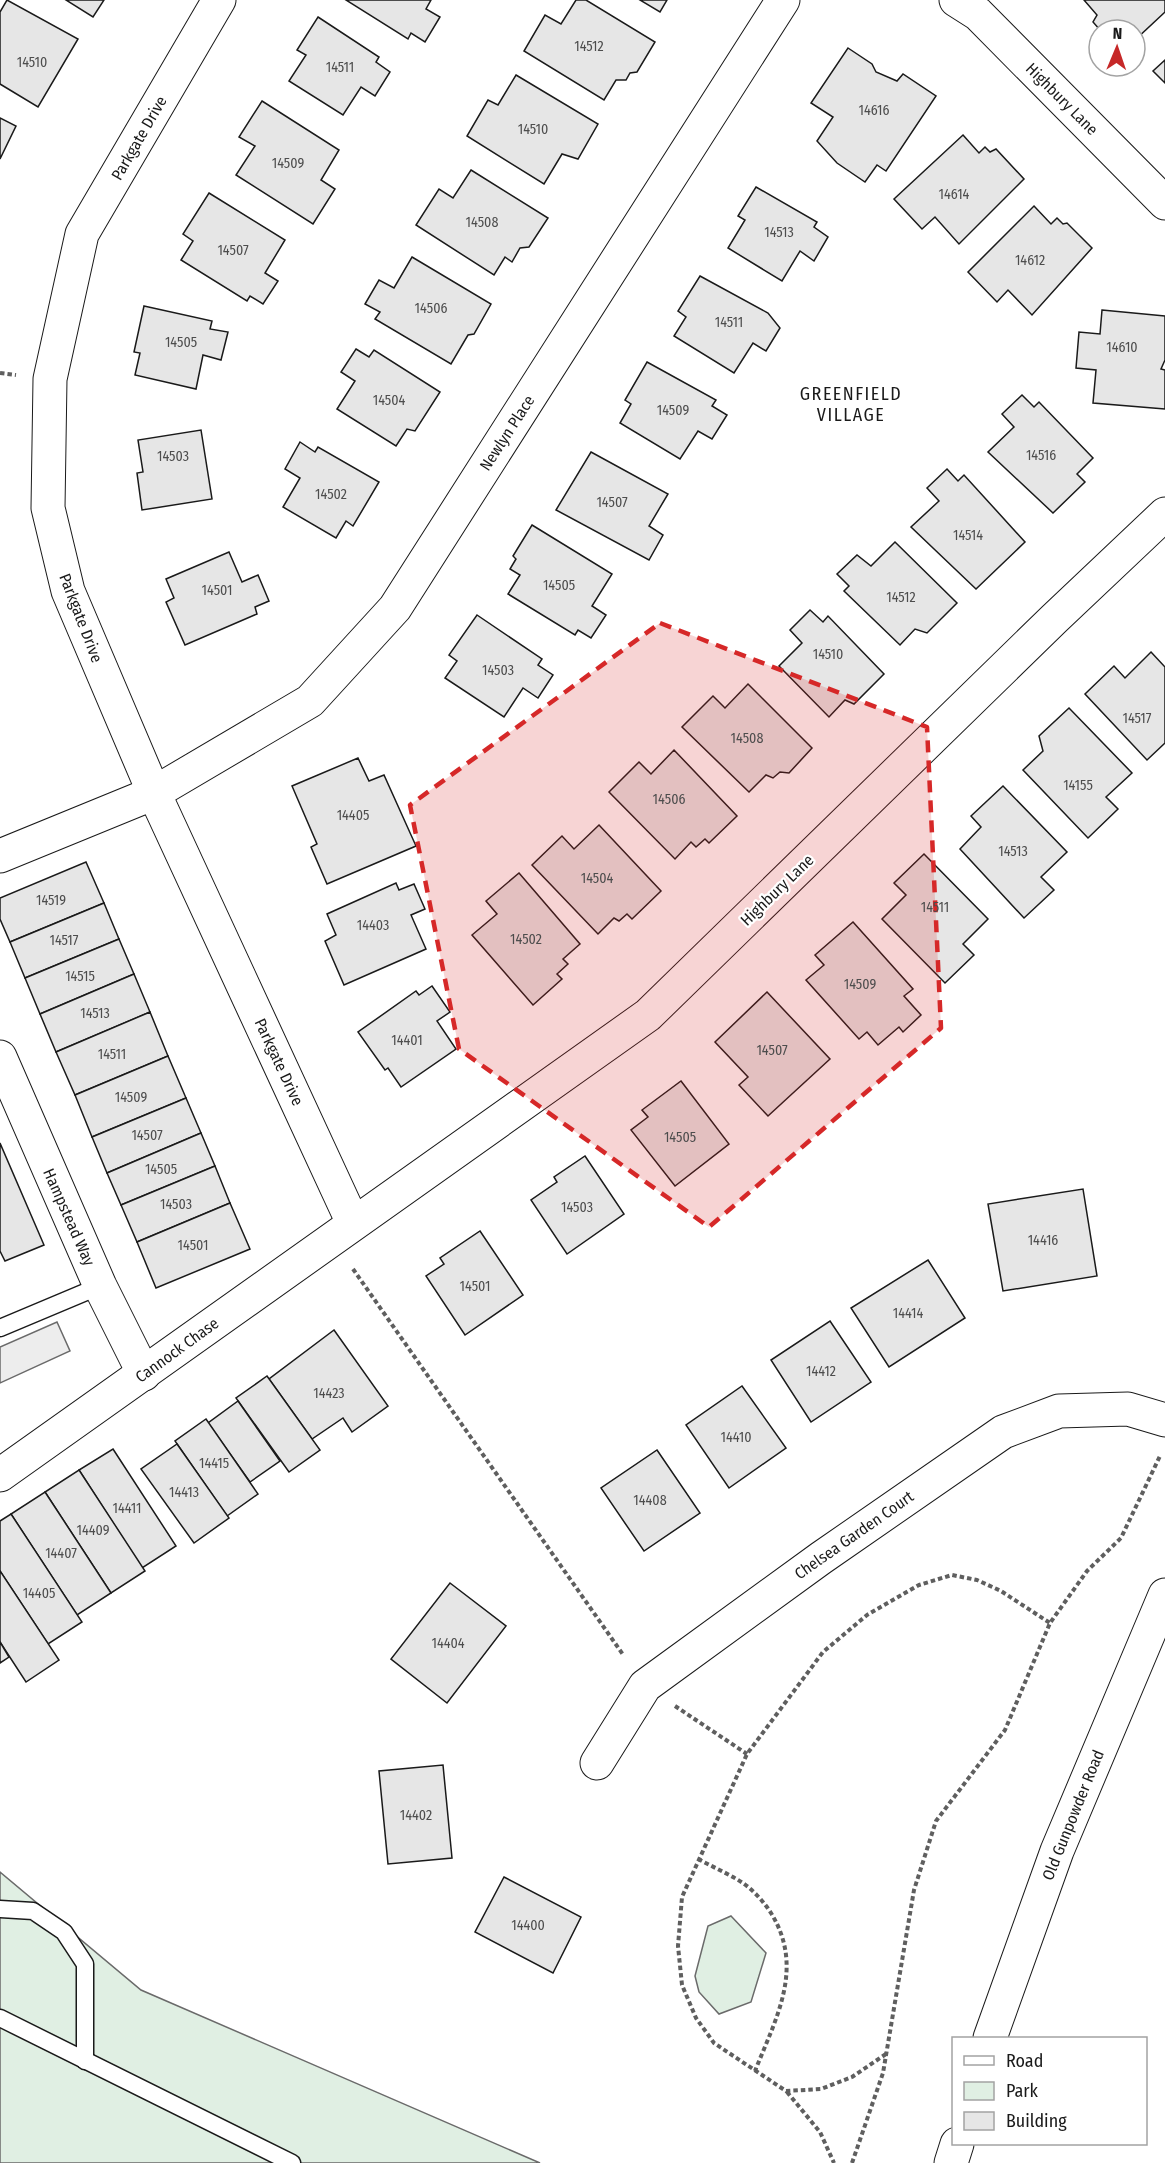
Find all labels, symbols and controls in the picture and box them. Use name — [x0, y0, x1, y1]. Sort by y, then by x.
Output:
north arrow — [1087, 18, 1147, 78]
text: N — [1112, 24, 1123, 43]
house number: 14512 — [574, 38, 604, 55]
house number: 14510 — [17, 54, 47, 71]
house number: 14511 — [326, 59, 354, 76]
street label: Highbury Lane — [1022, 59, 1102, 139]
street label: Parkgate Drive — [107, 93, 171, 183]
house number: 14616 — [859, 102, 890, 119]
house number: 14510 — [518, 121, 548, 138]
house number: 14509 — [272, 155, 304, 172]
house number: 14614 — [939, 186, 970, 203]
house number: 14508 — [466, 214, 498, 231]
house number: 14513 — [764, 224, 794, 241]
house number: 14507 — [217, 242, 249, 259]
house number: 14612 — [1015, 252, 1045, 269]
house number: 14506 — [415, 300, 447, 317]
house number: 14511 — [715, 314, 743, 331]
house number: 14505 — [165, 334, 197, 351]
house number: 14610 — [1106, 339, 1138, 356]
district label: GREENFIELD VILLAGE — [800, 383, 902, 426]
house number: 14504 — [373, 392, 406, 409]
street label: Newlyn Place — [476, 392, 538, 474]
house number: 14509 — [657, 402, 689, 419]
house number: 14516 — [1026, 447, 1056, 464]
house number: 14503 — [157, 448, 189, 465]
house number: 14502 — [315, 486, 347, 503]
house number: 14507 — [596, 494, 628, 511]
house number: 14514 — [953, 527, 983, 544]
street label: Parkgate Drive — [55, 571, 107, 665]
house number: 14505 — [543, 577, 575, 594]
house number: 14501 — [202, 582, 232, 599]
house number: 14512 — [886, 589, 916, 606]
house number: 14510 — [813, 646, 843, 663]
house number: 14503 — [482, 662, 514, 679]
house number: 14517 — [1123, 710, 1152, 727]
house number: 14508 — [731, 730, 763, 747]
house number: 14155 — [1063, 777, 1093, 794]
house number: 14506 — [653, 791, 685, 808]
house number: 14405 — [337, 807, 369, 824]
house number: 14513 — [998, 843, 1028, 860]
street label: Highbury Lane — [737, 850, 818, 930]
house number: 14504 — [581, 870, 614, 887]
house number: 14519 — [36, 892, 66, 909]
house number: 14511 — [921, 899, 949, 916]
house number: 14403 — [357, 917, 389, 934]
house number: 14502 — [510, 931, 542, 948]
house number: 14517 — [50, 932, 79, 949]
house number: 14515 — [65, 968, 95, 985]
house number: 14509 — [844, 976, 876, 993]
house number: 14513 — [80, 1005, 110, 1022]
street label: Parkgate Drive — [251, 1015, 307, 1109]
house number: 14401 — [391, 1032, 423, 1049]
house number: 14507 — [756, 1042, 788, 1059]
house number: 14511 — [98, 1046, 126, 1063]
house number: 14509 — [115, 1089, 147, 1106]
house number: 14507 — [131, 1127, 163, 1144]
house number: 14505 — [664, 1129, 696, 1146]
house number: 14505 — [145, 1161, 177, 1178]
street label: Hampstead Way — [39, 1165, 99, 1269]
house number: 14503 — [160, 1196, 192, 1213]
house number: 14503 — [561, 1199, 593, 1216]
house number: 14416 — [1028, 1232, 1058, 1249]
house number: 14501 — [178, 1237, 208, 1254]
house number: 14501 — [460, 1278, 490, 1295]
house number: 14414 — [893, 1305, 923, 1322]
street label: Cannock Chase — [132, 1313, 222, 1386]
house number: 14412 — [806, 1363, 836, 1380]
house number: 14423 — [313, 1385, 345, 1402]
house number: 14410 — [720, 1429, 752, 1446]
house number: 14415 — [199, 1455, 229, 1472]
house number: 14413 — [169, 1484, 199, 1501]
street label: Chelsea Garden Court — [791, 1486, 918, 1583]
house number: 14408 — [633, 1492, 667, 1509]
house number: 14411 — [113, 1500, 141, 1517]
house number: 14409 — [77, 1522, 110, 1539]
house number: 14407 — [45, 1545, 77, 1562]
house number: 14405 — [23, 1585, 55, 1602]
house number: 14404 — [431, 1635, 465, 1652]
street label: Old Gunpowder Road — [1038, 1747, 1108, 1883]
house number: 14402 — [400, 1807, 432, 1824]
house number: 14400 — [511, 1917, 545, 1934]
legend — [952, 2037, 1147, 2145]
text: Road — [1006, 2050, 1043, 2072]
text: Park — [1006, 2080, 1039, 2102]
text: Building — [1006, 2110, 1067, 2132]

